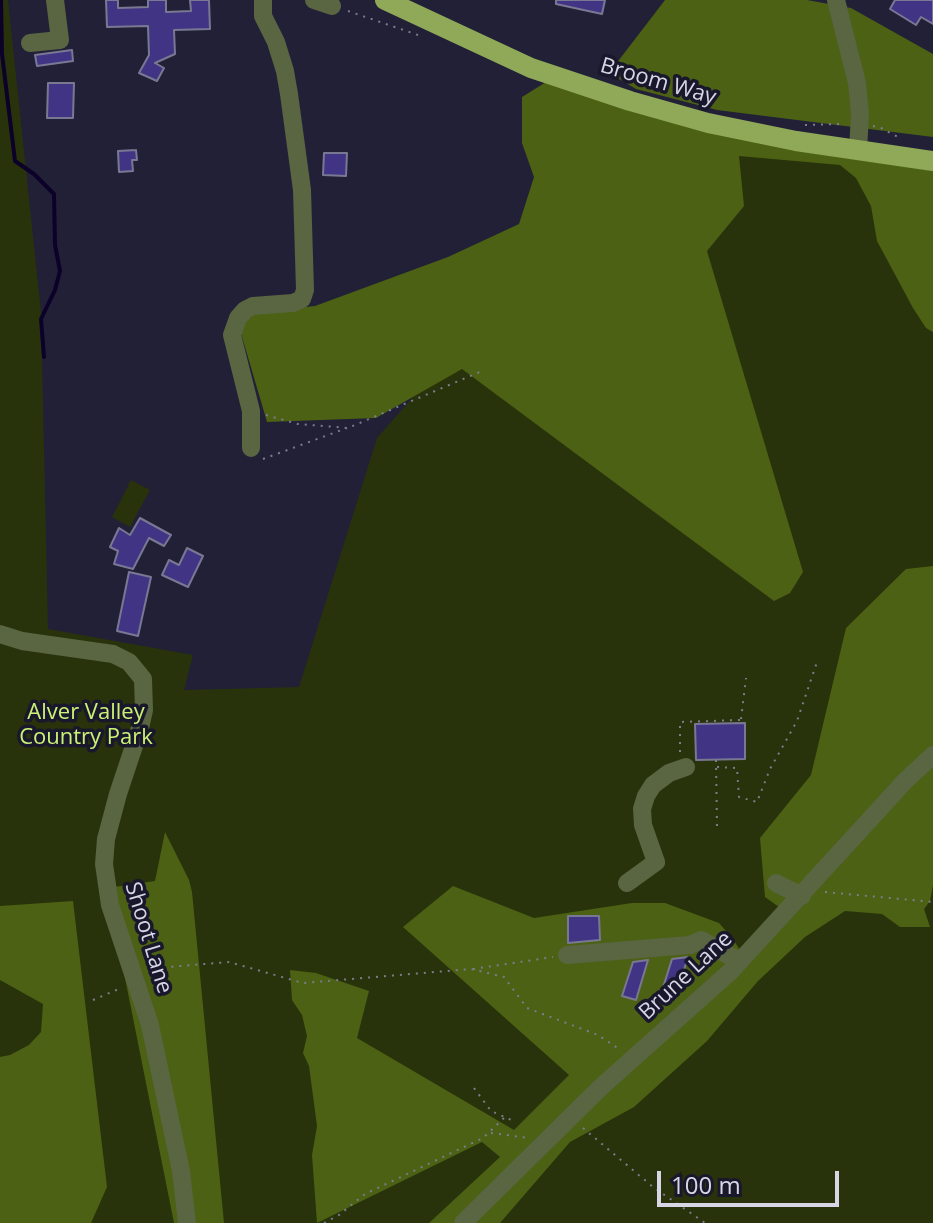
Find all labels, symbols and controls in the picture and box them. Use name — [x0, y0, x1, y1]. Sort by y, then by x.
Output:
street label: Broom Way — [597, 53, 719, 111]
park label: Alver Valley Country Park — [19, 700, 153, 752]
street label: Shoot Lane — [119, 879, 177, 997]
street label: Brune Lane — [634, 926, 738, 1026]
scale bar — [661, 1155, 843, 1205]
text: 100 m — [671, 1168, 741, 1201]

